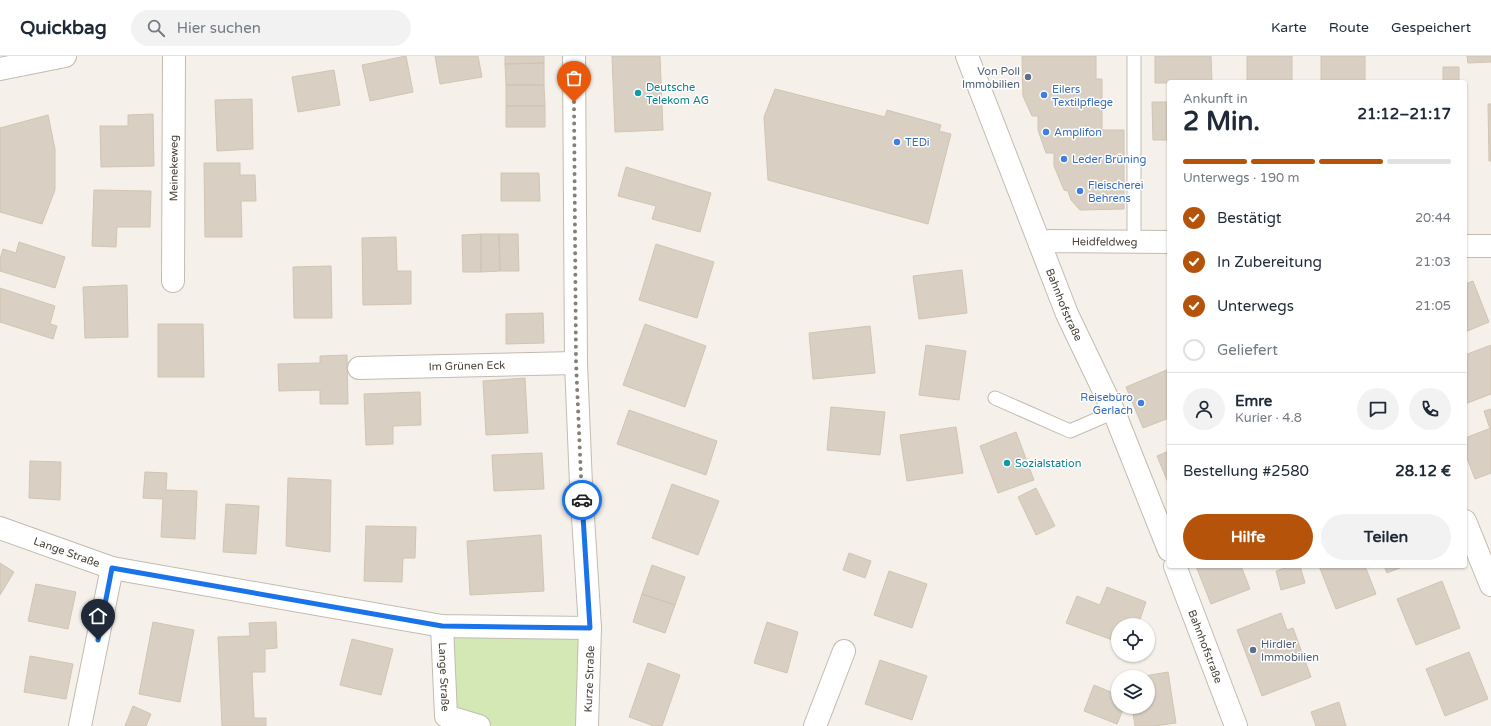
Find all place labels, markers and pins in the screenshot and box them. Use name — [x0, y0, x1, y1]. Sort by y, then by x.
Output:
pin — [557, 61, 591, 102]
place label: Von Poll Immobilien — [962, 65, 1020, 91]
marker: Von Poll Immobilien — [1023, 72, 1033, 82]
place label: Deutsche Telekom AG — [646, 81, 709, 107]
place label: Eilers Textilpflege — [1052, 83, 1113, 109]
marker: Deutsche Telekom AG — [633, 88, 643, 98]
marker: Eilers Textilpflege — [1039, 90, 1049, 100]
place label: Amplifon — [1054, 126, 1102, 139]
marker: Amplifon — [1041, 127, 1051, 137]
place label: TEDi — [905, 136, 930, 149]
marker: TEDi — [892, 137, 902, 147]
place label: Leder Brüning — [1072, 153, 1146, 166]
marker: Leder Brüning — [1059, 154, 1069, 164]
place label: Fleischerei Behrens — [1088, 179, 1143, 205]
marker: Fleischerei Behrens — [1075, 186, 1085, 196]
place label: Reisebüro Gerlach — [1080, 391, 1133, 417]
marker: Reisebüro Gerlach — [1136, 398, 1146, 408]
place label: Sozialstation — [1015, 457, 1081, 470]
marker: Sozialstation — [1002, 458, 1012, 468]
pin — [81, 599, 115, 640]
place label: Hirdler Immobilien — [1261, 638, 1319, 664]
marker: Hirdler Immobilien — [1248, 645, 1258, 655]

